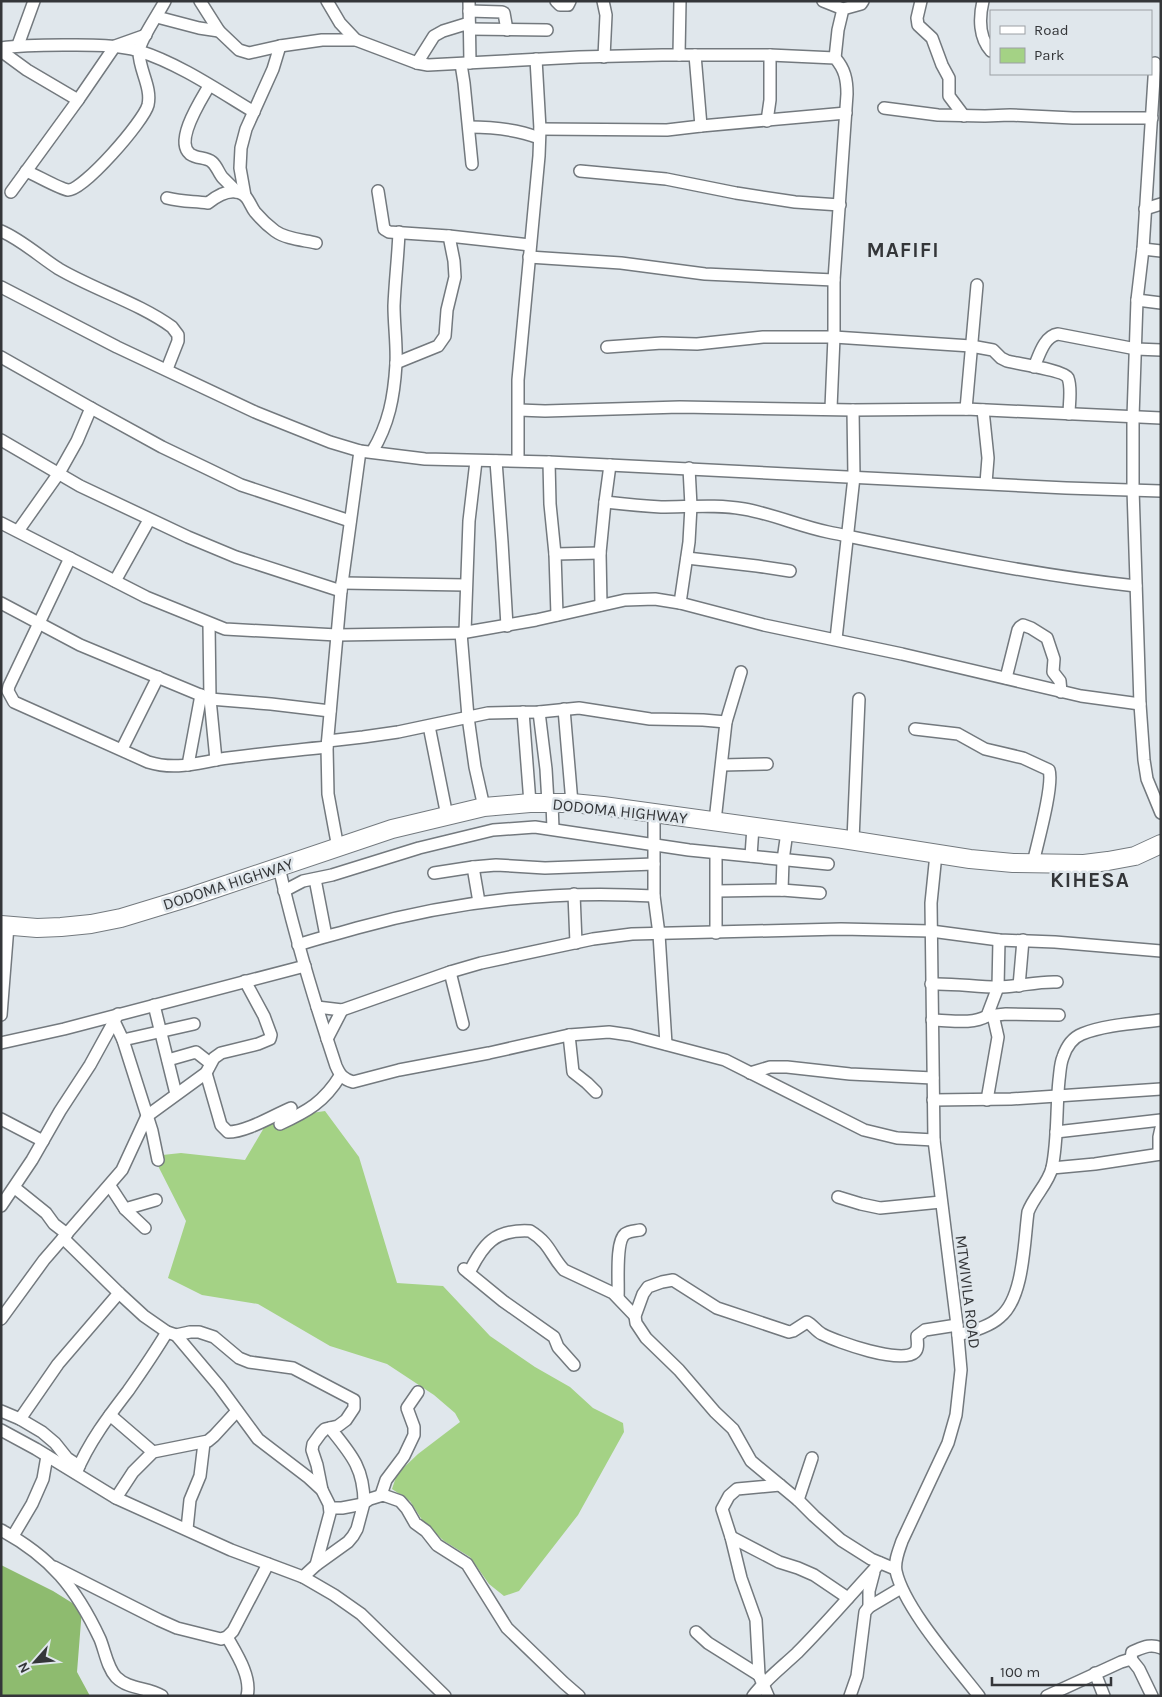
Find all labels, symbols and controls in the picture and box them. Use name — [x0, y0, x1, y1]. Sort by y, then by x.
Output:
legend — [990, 10, 1152, 75]
text: Road — [1034, 21, 1069, 39]
text: Park — [1034, 46, 1064, 64]
district label: MAFIFI — [866, 238, 940, 262]
street label: DODOMA HIGHWAY — [551, 794, 689, 828]
street label: DODOMA HIGHWAY — [160, 854, 296, 914]
district label: KIHESA — [1050, 868, 1130, 892]
street label: MTWIVILA ROAD — [952, 1234, 984, 1350]
north arrow — [10, 1637, 60, 1687]
scale bar — [992, 1654, 1111, 1686]
text: N — [14, 1659, 34, 1676]
text: 100 m — [1000, 1663, 1040, 1681]

